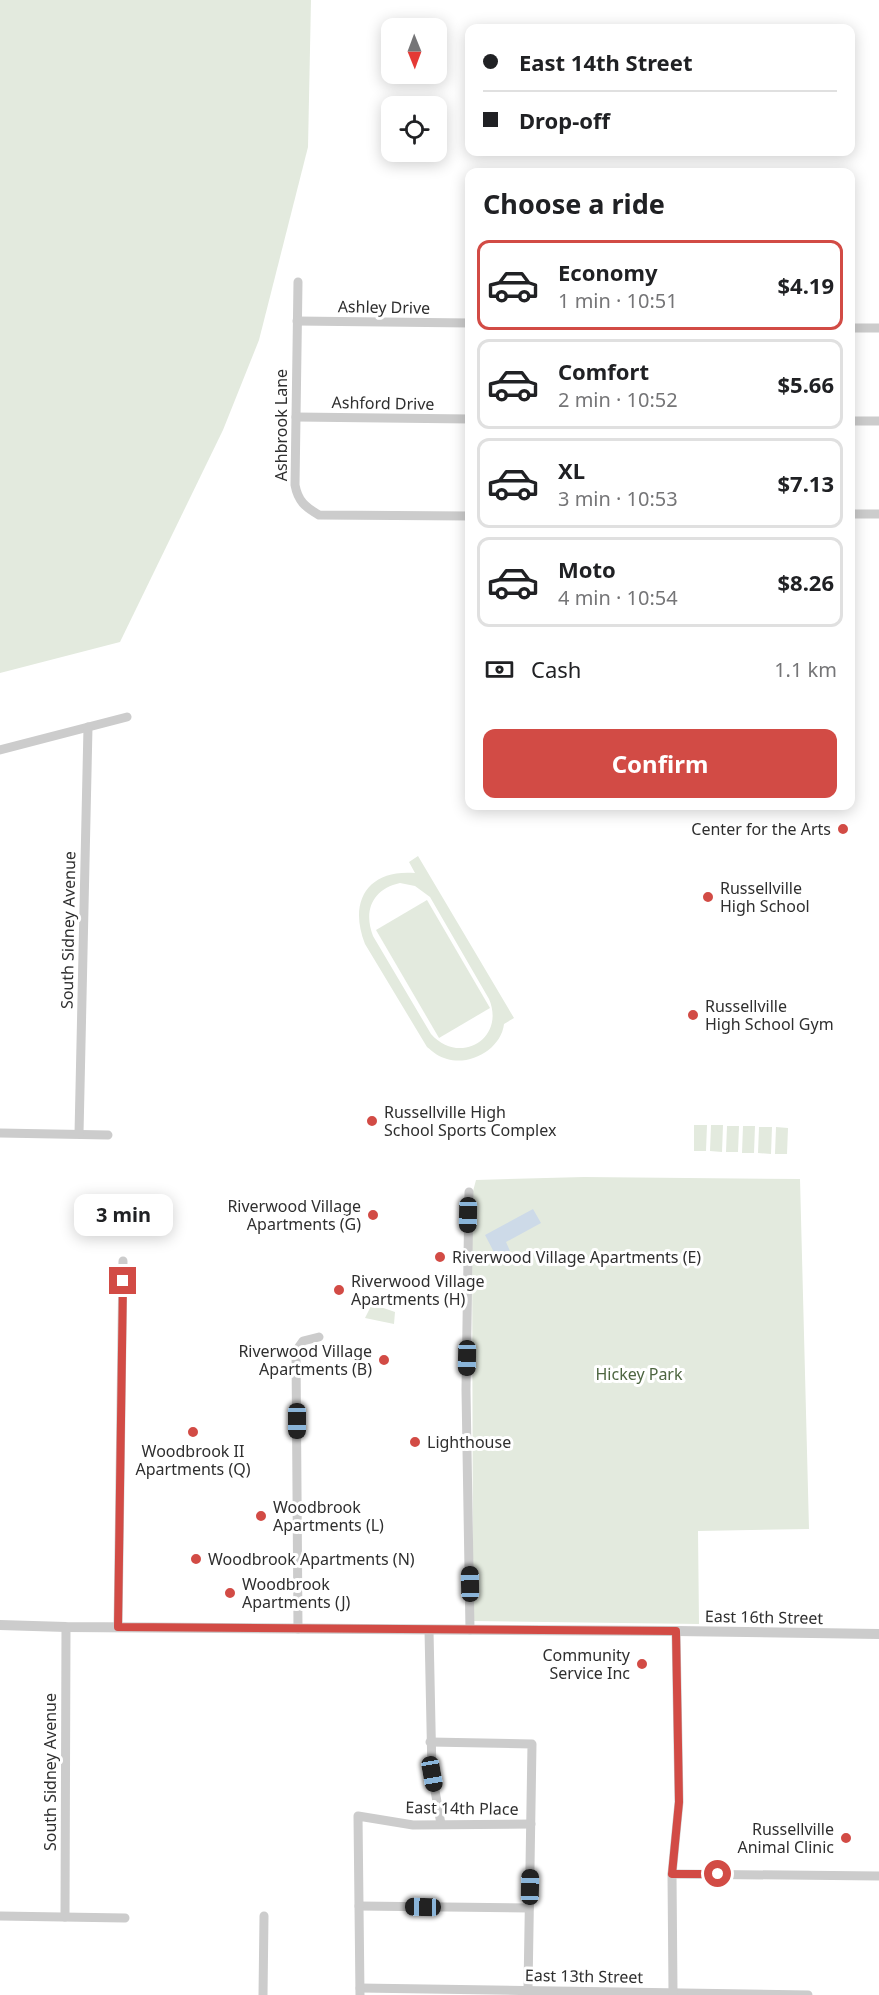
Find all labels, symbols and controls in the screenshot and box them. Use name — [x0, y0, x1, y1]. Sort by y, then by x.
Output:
north arrow — [381, 18, 447, 84]
map controls — [381, 18, 447, 162]
text: East 14th Street — [519, 47, 692, 77]
button: locate — [381, 96, 447, 162]
text: Drop-off — [519, 105, 610, 135]
text: Choose a ride — [483, 185, 665, 222]
text: Economy — [558, 257, 657, 287]
icon: car — [486, 258, 540, 312]
text: $4.19 — [777, 270, 834, 300]
text: 1 min · 10:51 — [558, 287, 678, 314]
street label: Ashley Drive — [338, 295, 430, 319]
text: Comfort — [558, 356, 649, 386]
icon: car — [486, 357, 540, 411]
street label: Ashbrook Lane — [270, 369, 292, 481]
text: $5.66 — [777, 369, 834, 399]
text: 2 min · 10:52 — [558, 386, 678, 413]
street label: Ashford Drive — [331, 391, 435, 415]
text: XL — [558, 455, 585, 485]
icon: car — [486, 456, 540, 510]
text: $7.13 — [777, 468, 834, 498]
text: 3 min · 10:53 — [558, 485, 678, 512]
text: Moto — [558, 554, 616, 584]
icon: car — [486, 555, 540, 609]
text: $8.26 — [777, 567, 834, 597]
text: 4 min · 10:54 — [558, 584, 678, 611]
icon: cash — [483, 653, 516, 686]
text: Cash — [531, 654, 581, 684]
text: 1.1 km — [774, 656, 837, 683]
button: Confirm — [483, 729, 837, 798]
place label: Center for the Arts — [691, 818, 831, 840]
marker: Center for the Arts — [836, 822, 850, 836]
street label: South Sidney Avenue — [56, 851, 80, 1009]
place label: Russellville High School — [720, 877, 810, 917]
marker: Russellville High School — [701, 890, 715, 904]
place label: Russellville High School Gym — [705, 995, 834, 1035]
marker: Russellville High School Gym — [686, 1008, 700, 1022]
place label: Russellville High School Sports Complex — [384, 1101, 557, 1141]
marker: Russellville High School Sports Complex — [365, 1114, 379, 1128]
callout: 3 min — [74, 1194, 172, 1236]
place label: Riverwood Village Apartments (G) — [227, 1195, 361, 1235]
car — [459, 1197, 477, 1233]
text: 3 min — [96, 1201, 151, 1228]
marker: Riverwood Village Apartments (G) — [366, 1208, 380, 1222]
place label: Riverwood Village Apartments (E) — [452, 1246, 701, 1268]
marker: Riverwood Village Apartments (E) — [433, 1250, 447, 1264]
route end — [109, 1267, 136, 1294]
place label: Riverwood Village Apartments (H) — [351, 1270, 485, 1310]
marker: Riverwood Village Apartments (H) — [332, 1283, 346, 1297]
place label: Riverwood Village Apartments (B) — [238, 1340, 372, 1380]
car — [458, 1340, 476, 1376]
marker: Riverwood Village Apartments (B) — [377, 1353, 391, 1367]
park label: Hickey Park — [595, 1363, 683, 1385]
car — [288, 1403, 306, 1439]
marker: Woodbrook II Apartments (Q) — [186, 1425, 200, 1439]
place label: Lighthouse — [427, 1431, 511, 1453]
marker: Lighthouse — [408, 1435, 422, 1449]
place label: Woodbrook II Apartments (Q) — [136, 1440, 251, 1480]
place label: Woodbrook Apartments (L) — [273, 1496, 384, 1536]
marker: Woodbrook Apartments (L) — [254, 1509, 268, 1523]
place label: Woodbrook Apartments (N) — [208, 1548, 415, 1570]
marker: Woodbrook Apartments (N) — [189, 1552, 203, 1566]
car — [461, 1566, 479, 1602]
place label: Woodbrook Apartments (J) — [242, 1573, 351, 1613]
marker: Woodbrook Apartments (J) — [223, 1586, 237, 1600]
street label: East 16th Street — [705, 1605, 824, 1629]
place label: Community Service Inc — [542, 1644, 631, 1684]
marker: Community Service Inc — [635, 1657, 649, 1671]
street label: South Sidney Avenue — [39, 1693, 61, 1851]
car — [420, 1755, 444, 1793]
street label: East 14th Place — [405, 1796, 519, 1820]
place label: Russellville Animal Clinic — [737, 1818, 834, 1858]
marker: Russellville Animal Clinic — [839, 1831, 853, 1845]
route start — [704, 1860, 731, 1887]
car — [521, 1869, 539, 1905]
car — [405, 1898, 441, 1916]
street label: East 13th Street — [525, 1964, 644, 1988]

